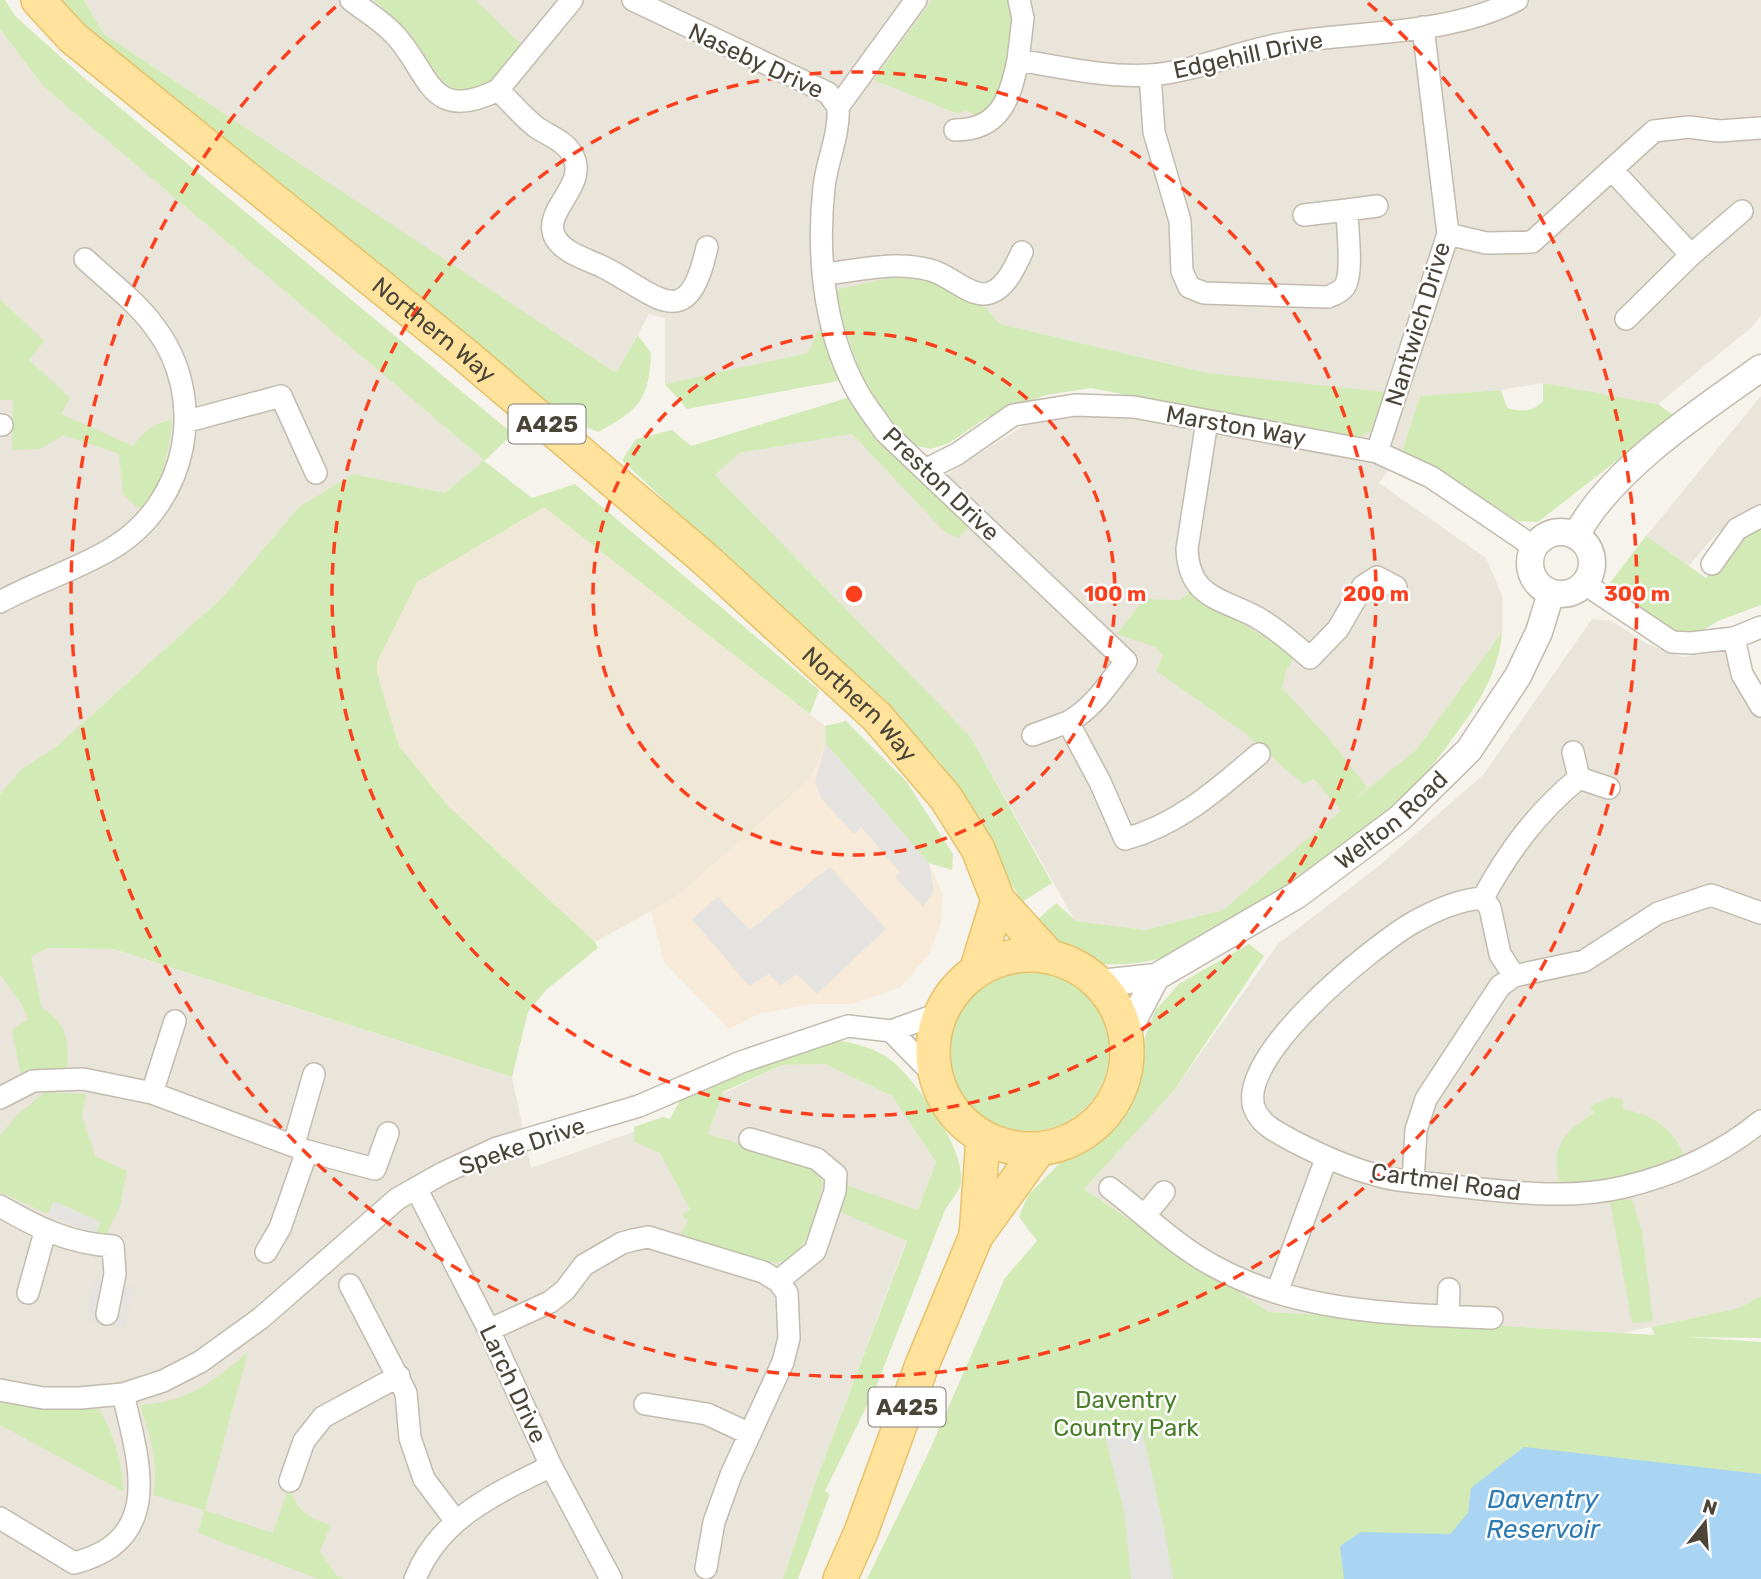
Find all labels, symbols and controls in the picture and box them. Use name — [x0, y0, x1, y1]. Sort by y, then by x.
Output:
street label: Naseby Drive — [684, 18, 828, 104]
street label: Edgehill Drive — [1171, 25, 1325, 85]
street label: Nantwich Drive — [1380, 239, 1456, 409]
street label: Northern Way — [367, 271, 501, 389]
street label: Marston Way — [1164, 400, 1308, 452]
road number: A425 — [508, 404, 586, 444]
street label: Preston Drive — [877, 421, 1005, 547]
text: 100 m — [1084, 581, 1146, 606]
text: 200 m — [1343, 581, 1409, 606]
text: 300 m — [1604, 581, 1670, 606]
centre of rings — [842, 582, 866, 606]
street label: Northern Way — [796, 641, 923, 767]
street label: Welton Road — [1330, 765, 1453, 875]
street label: Speke Drive — [455, 1111, 589, 1181]
street label: Cartmel Road — [1369, 1158, 1523, 1206]
street label: Larch Drive — [473, 1320, 553, 1448]
park label: Daventry Country Park — [1053, 1386, 1199, 1442]
road number: A425 — [869, 1388, 946, 1426]
water label: Daventry Reservoir — [1486, 1484, 1601, 1545]
north arrow — [1670, 1488, 1740, 1558]
text: N — [1700, 1494, 1720, 1520]

